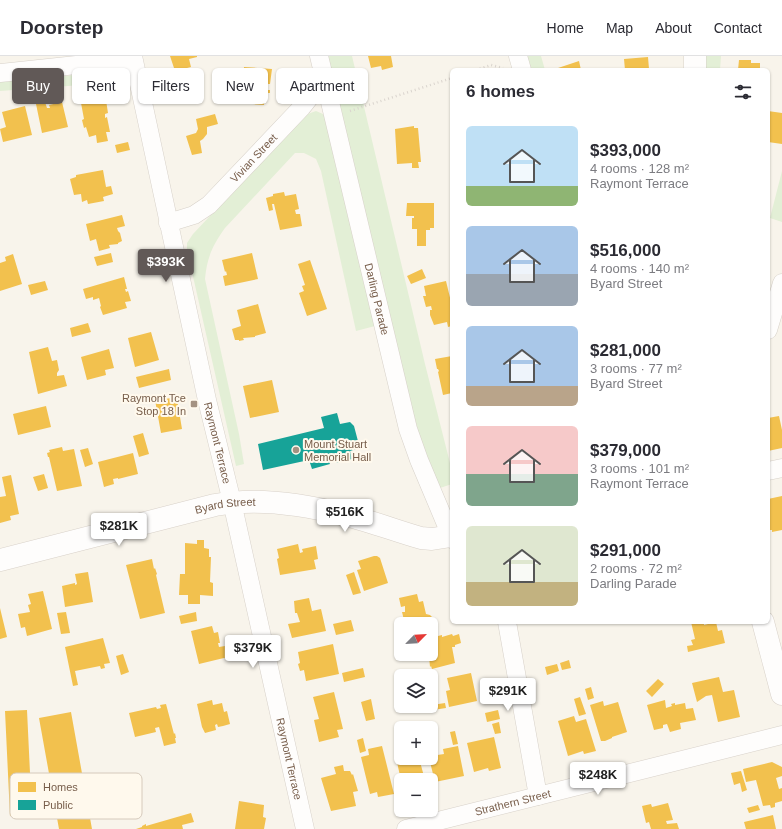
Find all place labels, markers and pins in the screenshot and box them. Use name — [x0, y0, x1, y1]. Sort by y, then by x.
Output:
pin: $393K — [138, 249, 194, 283]
place label: Raymont Tce Stop 18 In — [122, 392, 186, 417]
marker: Raymont Tce Stop 18 In — [189, 399, 199, 409]
place label: Mount Stuart Memorial Hall — [304, 438, 371, 463]
marker: Mount Stuart Memorial Hall — [291, 445, 301, 455]
pin: $516K — [317, 499, 373, 533]
pin: $281K — [91, 513, 147, 547]
pin: $379K — [225, 635, 281, 669]
pin: $291K — [480, 678, 536, 712]
pin: $248K — [570, 762, 626, 796]

